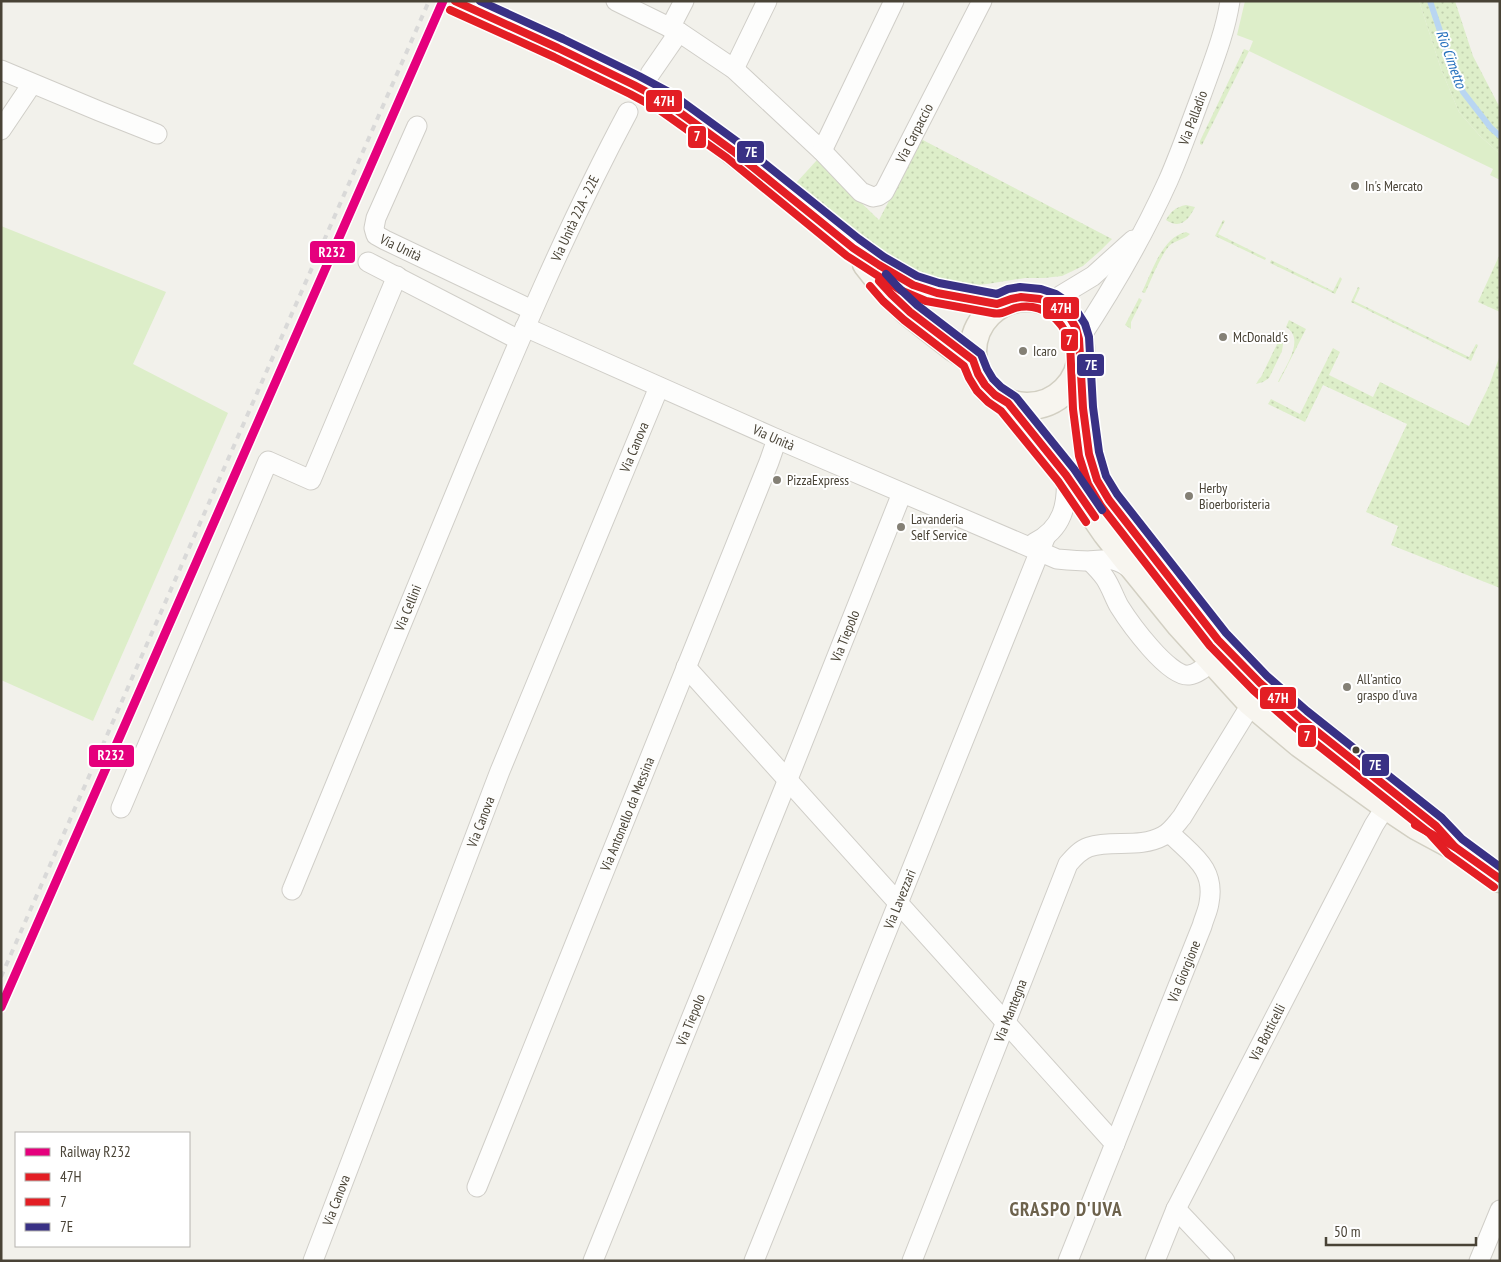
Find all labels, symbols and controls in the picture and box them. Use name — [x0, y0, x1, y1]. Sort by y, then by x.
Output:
water label: Rio Cimetto — [1432, 27, 1471, 92]
street label: Via Palladio — [1174, 88, 1211, 149]
line badge: 47H — [645, 89, 683, 113]
text: 47H — [654, 92, 674, 110]
street label: Via Carpaccio — [891, 100, 937, 167]
line badge: 7 — [687, 125, 707, 149]
text: 7 — [694, 127, 701, 145]
line badge: 7E — [736, 140, 765, 164]
text: 7E — [745, 143, 757, 161]
street label: Via Unità 22A - 22E — [546, 172, 603, 265]
place label: In's Mercato — [1365, 177, 1423, 195]
marker: In's Mercato — [1349, 180, 1361, 192]
street label: Via Unità — [376, 229, 425, 265]
line badge: R232 — [309, 240, 356, 264]
text: R232 — [318, 243, 346, 261]
line badge: 47H — [1042, 296, 1080, 320]
text: 47H — [1051, 299, 1071, 317]
line badge: 7 — [1060, 328, 1079, 352]
place label: McDonald's — [1233, 328, 1288, 346]
text: 7 — [1066, 331, 1073, 349]
marker: McDonald's — [1217, 331, 1229, 343]
place label: Icaro — [1033, 342, 1057, 360]
marker: Icaro — [1017, 345, 1029, 357]
line badge: 7E — [1076, 353, 1105, 377]
text: 7E — [1085, 356, 1097, 374]
street label: Via Canova — [615, 419, 653, 476]
street label: Via Unità — [749, 420, 797, 454]
place label: PizzaExpress — [787, 471, 849, 489]
marker: PizzaExpress — [771, 474, 783, 486]
place label: Herby Bioerboristeria — [1199, 479, 1270, 513]
marker: Herby Bioerboristeria — [1183, 490, 1195, 502]
place label: Lavanderia Self Service — [911, 510, 967, 544]
marker: Lavanderia Self Service — [895, 521, 907, 533]
street label: Via Cellini — [390, 582, 425, 635]
street label: Via Tiepolo — [826, 607, 863, 665]
place label: All'antico graspo d'uva — [1357, 670, 1417, 704]
marker: All'antico graspo d'uva — [1341, 681, 1353, 693]
line badge: 47H — [1259, 686, 1297, 710]
text: 47H — [1268, 689, 1288, 707]
line badge: 7 — [1297, 724, 1317, 748]
text: 7 — [1304, 727, 1311, 745]
line badge: R232 — [88, 744, 135, 768]
unlabelled marker — [1351, 745, 1361, 755]
text: R232 — [97, 746, 125, 764]
line badge: 7E — [1361, 753, 1390, 777]
street label: Via Antonello da Messina — [596, 754, 658, 875]
text: 7E — [1369, 756, 1381, 774]
street label: Via Canova — [462, 794, 498, 851]
street label: Via Lavezzari — [879, 867, 920, 933]
street label: Via Giorgione — [1163, 938, 1204, 1006]
street label: Via Mantegna — [990, 977, 1031, 1046]
street label: Via Tiepolo — [672, 991, 709, 1049]
street label: Via Botticelli — [1245, 1001, 1289, 1065]
legend — [15, 1132, 190, 1247]
text: Railway R232 — [60, 1142, 131, 1161]
text: 47H — [60, 1167, 82, 1186]
street label: Via Canova — [318, 1172, 354, 1229]
text: 7 — [60, 1192, 67, 1211]
district label: GRASPO D'UVA — [1010, 1197, 1122, 1221]
scale bar — [1326, 1214, 1476, 1246]
text: 7E — [60, 1217, 73, 1236]
text: 50 m — [1334, 1222, 1360, 1241]

